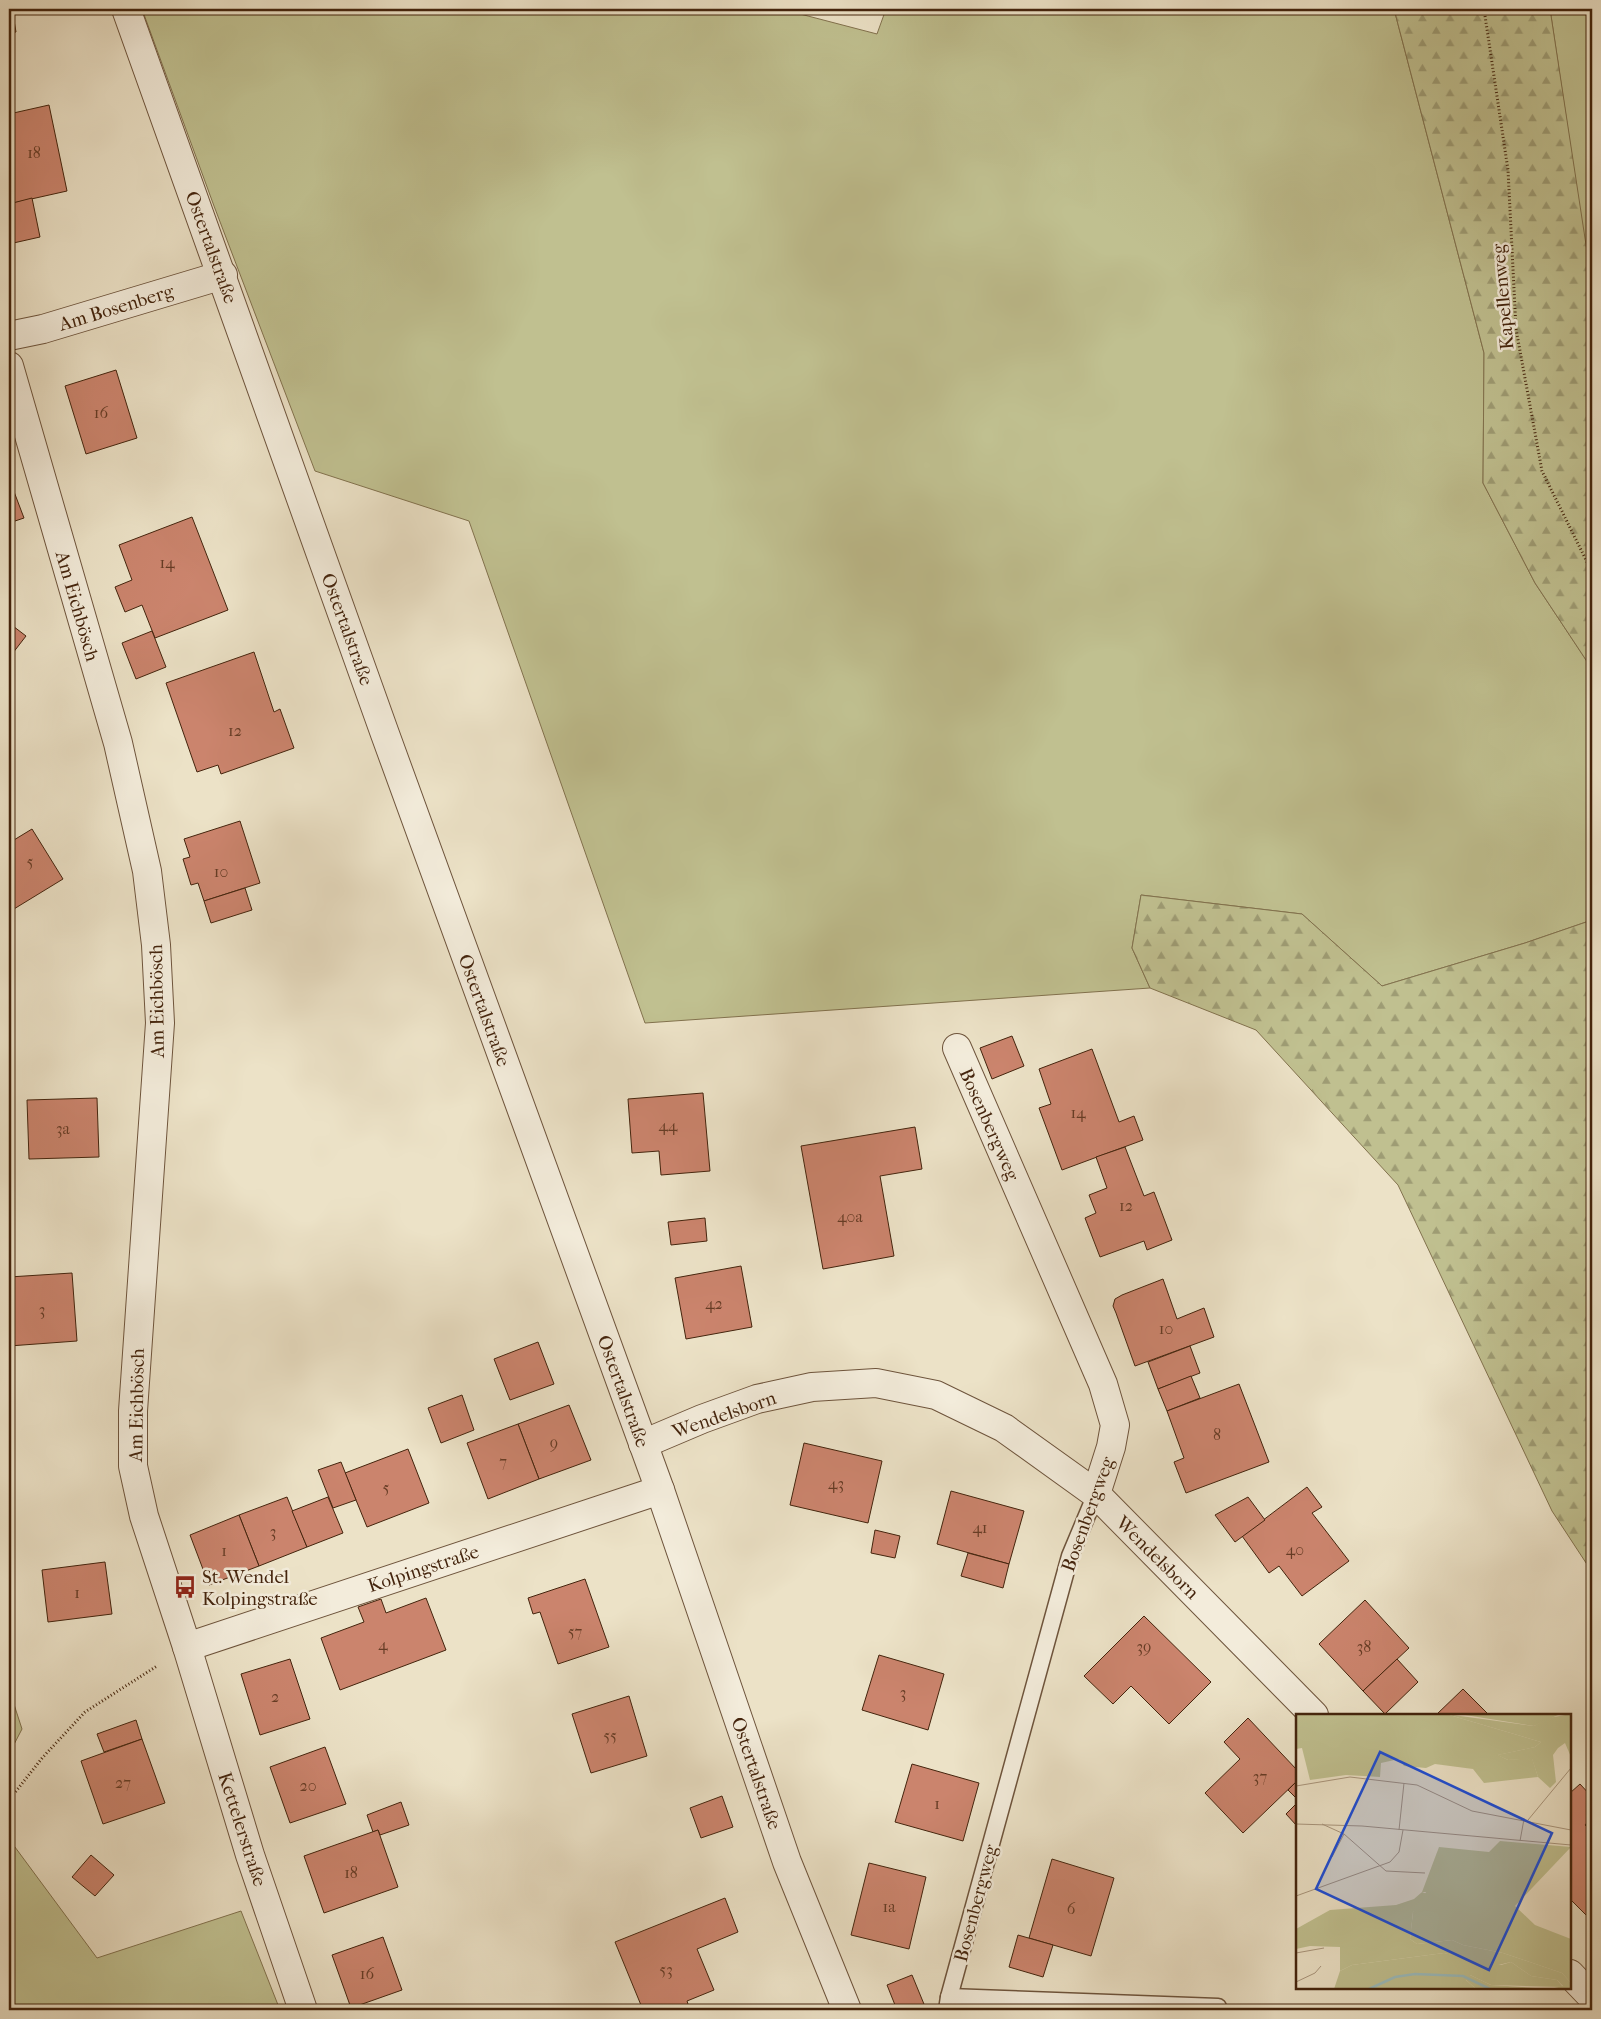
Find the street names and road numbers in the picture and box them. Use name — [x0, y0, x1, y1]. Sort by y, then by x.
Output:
street label: Ostertalstraße — [181, 188, 242, 306]
street label: Kapellenweg — [1487, 242, 1519, 351]
street label: Am Bosenberg — [55, 280, 177, 336]
street label: Am Eichbösch — [51, 548, 103, 664]
street label: Ostertalstraße — [317, 570, 378, 688]
street label: Am Eichbösch — [145, 944, 169, 1059]
street label: Ostertalstraße — [454, 951, 515, 1069]
street label: Bosenbergweg — [955, 1065, 1024, 1185]
street label: Ostertalstraße — [593, 1332, 654, 1450]
street label: Am Eichbösch — [125, 1348, 149, 1463]
street label: Wendelsborn — [669, 1387, 779, 1443]
street label: Bosenbergweg — [1057, 1453, 1119, 1575]
street label: Wendelsborn — [1111, 1511, 1203, 1604]
street label: Kolpingstraße — [365, 1541, 482, 1597]
street label: Ostertalstraße — [726, 1714, 786, 1833]
street label: Kettelerstraße — [213, 1769, 271, 1889]
street label: Bosenbergweg — [950, 1841, 1002, 1964]

